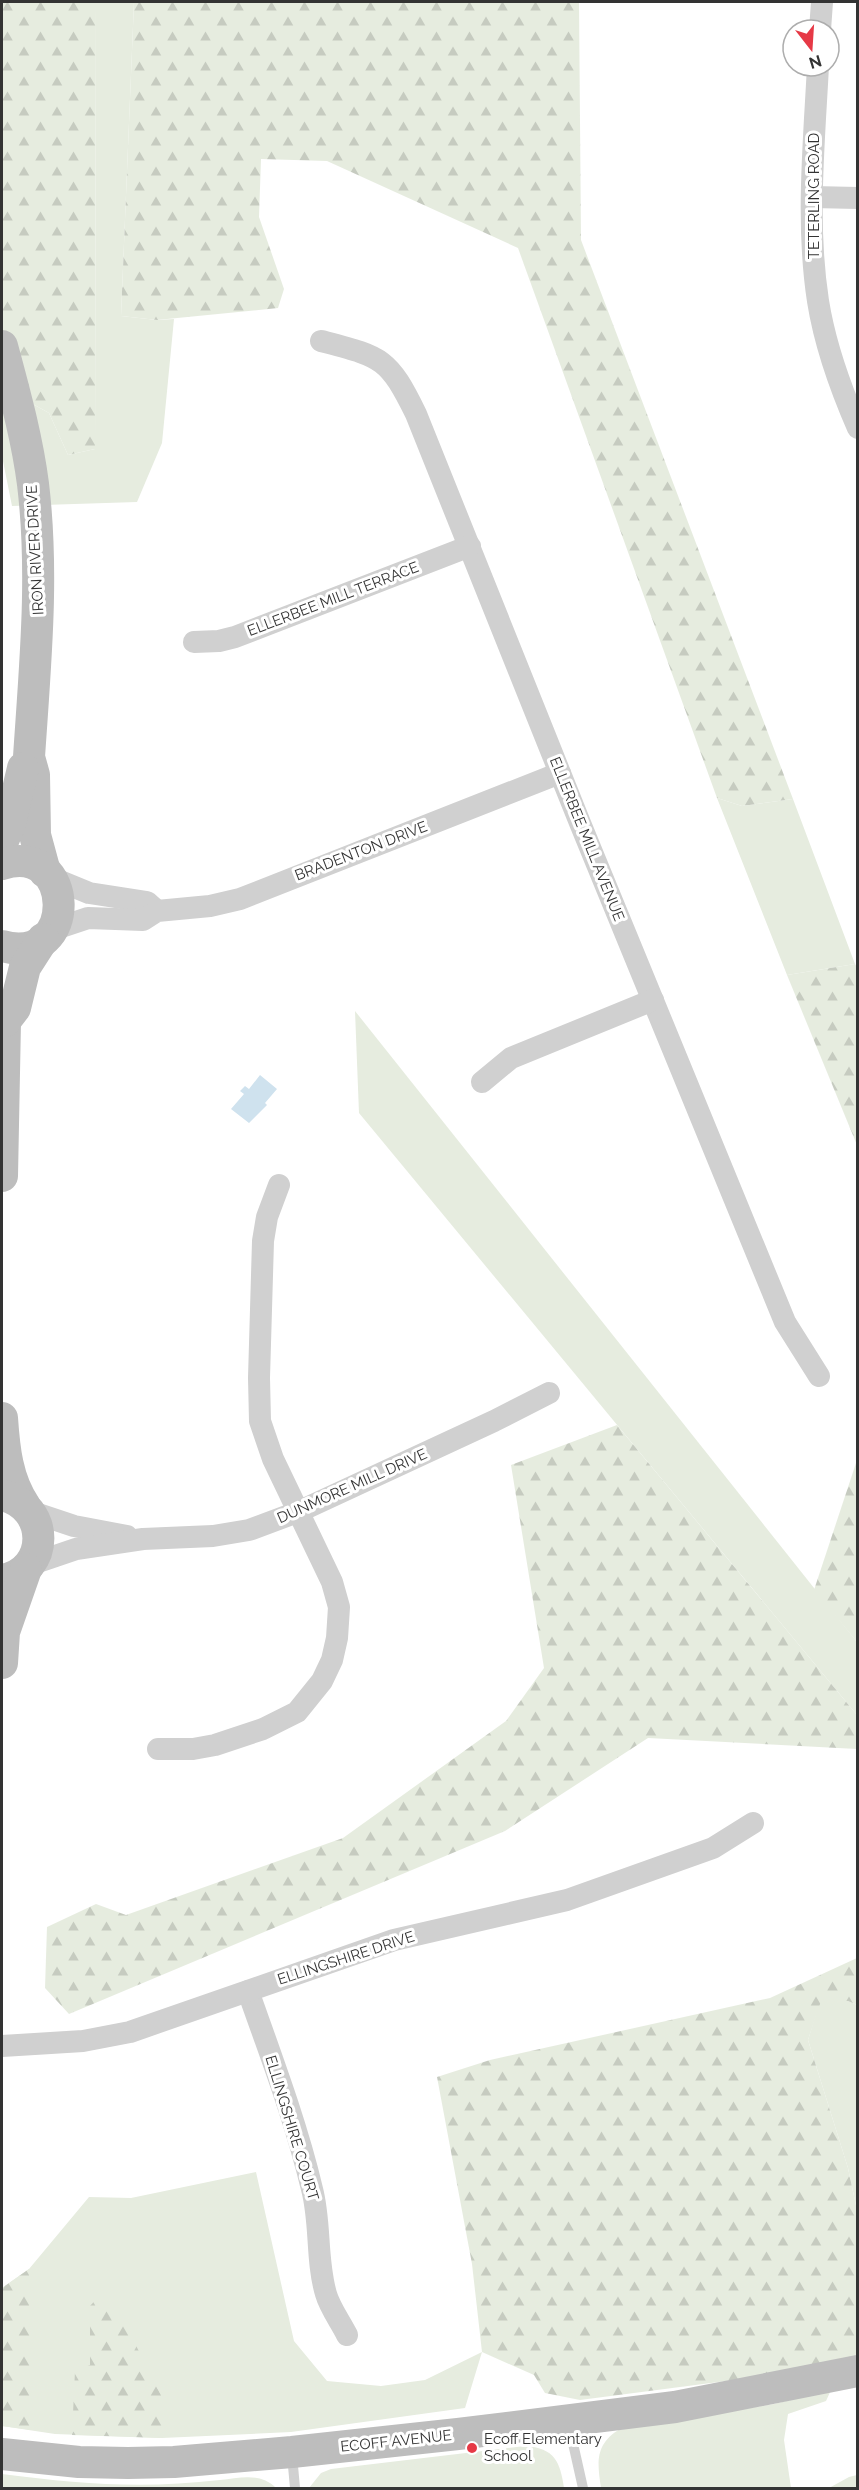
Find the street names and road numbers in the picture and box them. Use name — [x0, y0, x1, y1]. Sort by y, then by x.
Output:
street label: TETERLING ROAD — [805, 132, 823, 259]
street label: IRON RIVER DRIVE — [23, 485, 47, 615]
street label: ELLERBEE MILL TERRACE — [245, 558, 421, 640]
street label: ELLERBEE MILL AVENUE — [546, 754, 628, 924]
street label: BRADENTON DRIVE — [292, 817, 430, 885]
street label: DUNMORE MILL DRIVE — [274, 1445, 430, 1527]
street label: ELLINGSHIRE DRIVE — [275, 1927, 417, 1989]
street label: ELLINGSHIRE COURT — [261, 2053, 323, 2203]
street label: ECOFF AVENUE — [340, 2426, 452, 2456]

